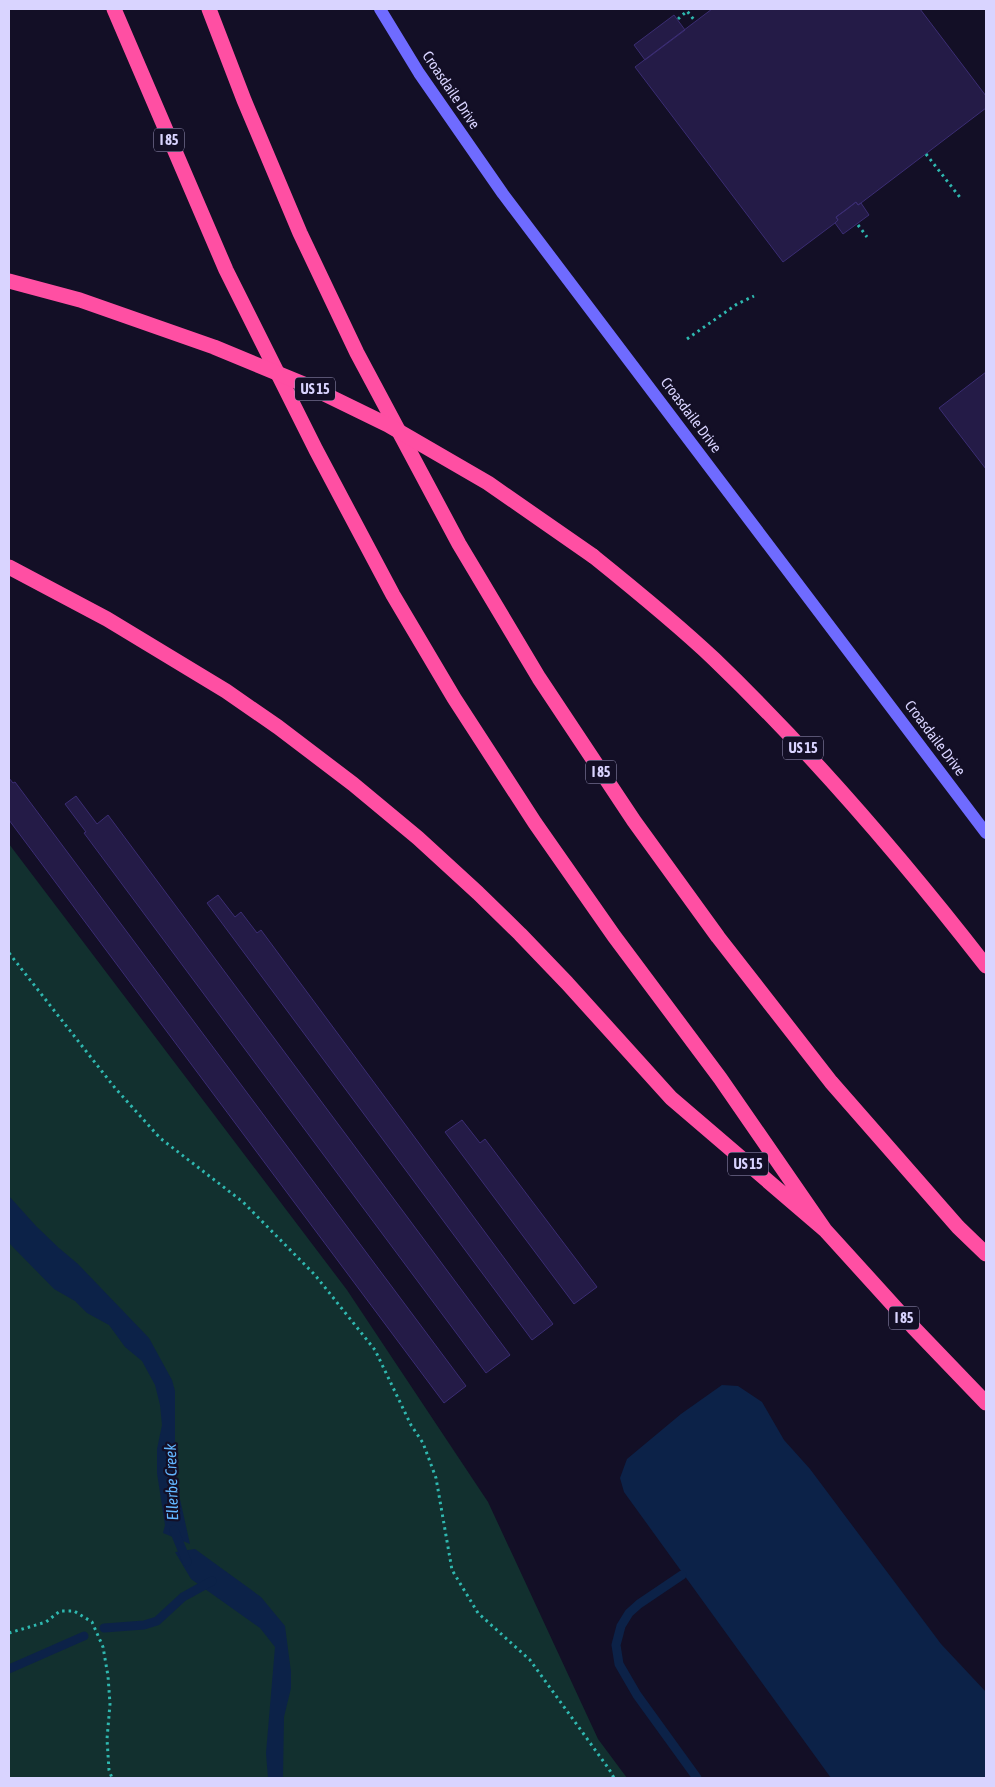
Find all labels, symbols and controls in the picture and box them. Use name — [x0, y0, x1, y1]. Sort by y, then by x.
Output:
street label: Croasdaile Drive — [419, 48, 484, 132]
road number: I 85 — [154, 128, 184, 152]
street label: Croasdaile Drive — [658, 374, 725, 456]
road number: US 15 — [295, 378, 335, 400]
street label: Croasdaile Drive — [902, 697, 969, 779]
road number: US 15 — [783, 736, 823, 760]
road number: I 85 — [586, 760, 616, 784]
road number: US 15 — [728, 1152, 768, 1176]
road number: I 85 — [889, 1306, 919, 1330]
water label: Ellerbe Creek — [161, 1442, 181, 1521]

